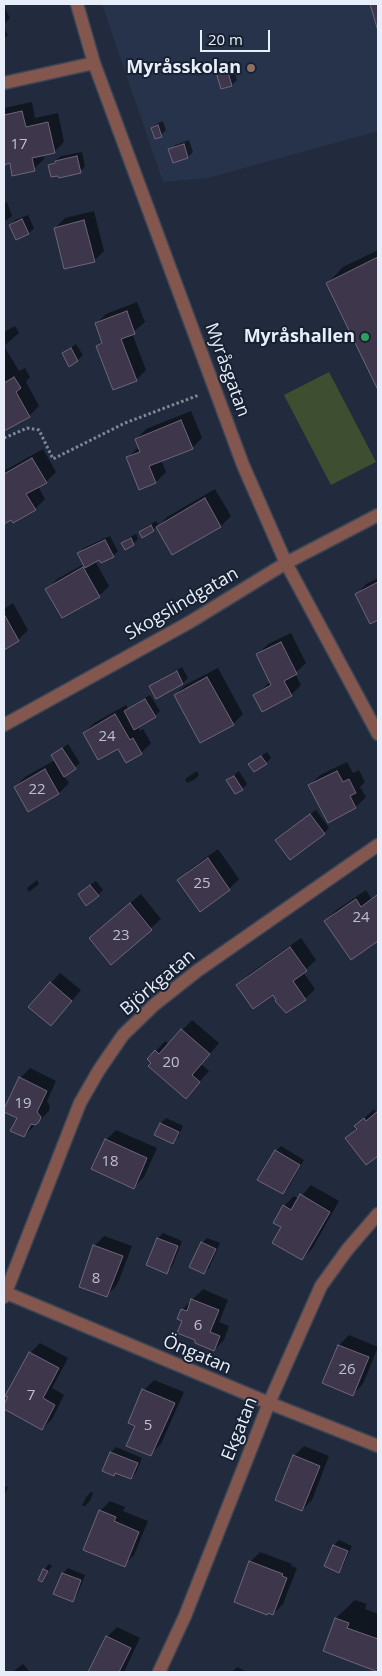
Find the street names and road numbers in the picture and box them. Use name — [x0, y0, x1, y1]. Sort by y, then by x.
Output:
street label: Myråsgatan — [200, 320, 254, 420]
street label: Skogslindgatan — [122, 563, 242, 645]
street label: Björkgatan — [116, 945, 200, 1021]
street label: Öngatan — [160, 1331, 234, 1379]
street label: Ekgatan — [217, 1394, 263, 1464]

